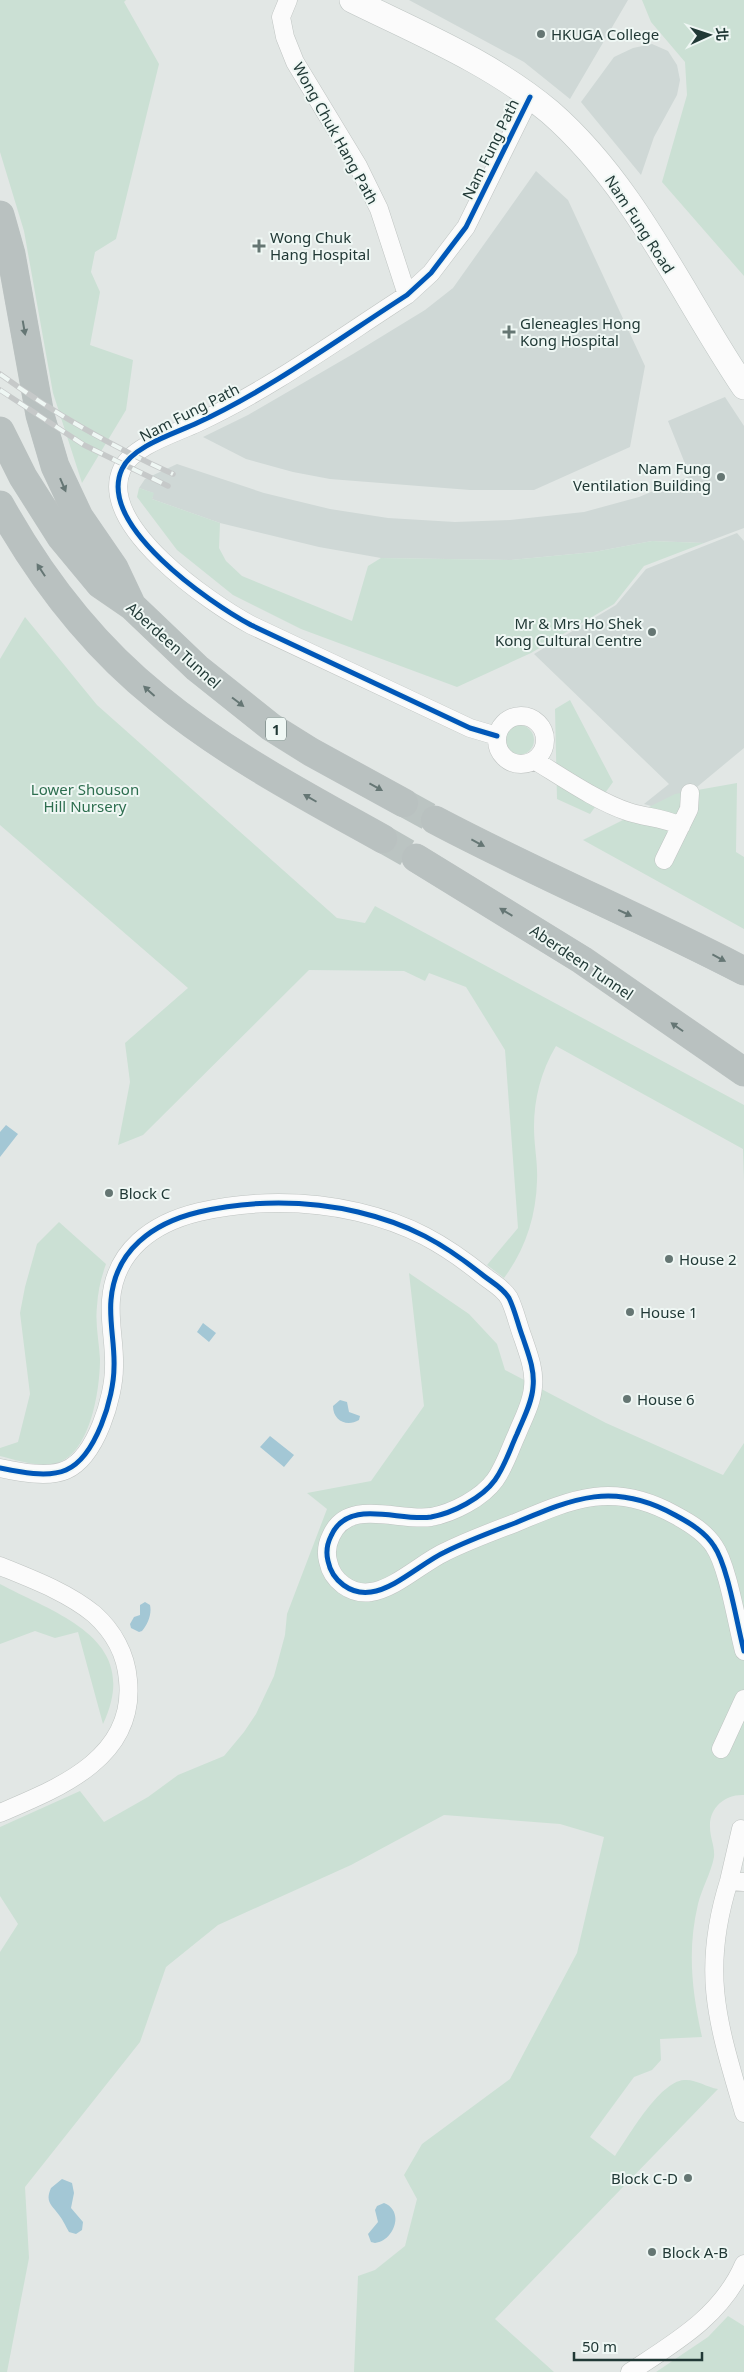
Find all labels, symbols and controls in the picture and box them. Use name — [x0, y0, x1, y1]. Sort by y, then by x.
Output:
north arrow — [684, 10, 734, 60]
place label: HKUGA College — [551, 24, 659, 44]
text: 北 — [713, 27, 732, 42]
marker: HKUGA College — [535, 28, 547, 40]
street label: Wong Chuk Hang Path — [289, 59, 383, 207]
street label: Nam Fung Path — [457, 95, 523, 203]
street label: Nam Fung Road — [601, 171, 679, 277]
place label: Wong Chuk Hang Hospital — [270, 227, 370, 264]
marker: Wong Chuk Hang Hospital — [252, 239, 266, 253]
place label: Gleneagles Hong Kong Hospital — [520, 313, 641, 350]
one-way arrow — [21, 321, 29, 337]
marker: Gleneagles Hong Kong Hospital — [502, 325, 516, 339]
street label: Nam Fung Path — [136, 378, 242, 446]
place label: Nam Fung Ventilation Building — [573, 458, 711, 495]
marker: Nam Fung Ventilation Building — [715, 471, 727, 483]
one-way arrow — [60, 478, 68, 493]
one-way arrow — [36, 564, 46, 577]
street label: Aberdeen Tunnel — [123, 597, 225, 693]
place label: Mr & Mrs Ho Shek Kong Cultural Centre — [495, 613, 642, 650]
marker: Mr & Mrs Ho Shek Kong Cultural Centre — [646, 626, 658, 638]
one-way arrow — [144, 685, 156, 697]
one-way arrow — [231, 696, 244, 707]
road number: 1 — [266, 718, 286, 741]
park label: Lower Shouson Hill Nursery — [31, 779, 139, 816]
one-way arrow — [369, 783, 382, 792]
one-way arrow — [304, 793, 317, 802]
one-way arrow — [471, 839, 486, 847]
one-way arrow — [500, 908, 513, 917]
one-way arrow — [618, 910, 632, 918]
street label: Aberdeen Tunnel — [527, 920, 637, 1004]
one-way arrow — [712, 954, 727, 962]
one-way arrow — [670, 1022, 684, 1032]
place label: Block C — [119, 1183, 171, 1203]
marker: Block C — [103, 1187, 115, 1199]
place label: House 2 — [679, 1249, 737, 1269]
marker: House 2 — [663, 1253, 675, 1265]
place label: House 1 — [640, 1302, 698, 1322]
marker: House 1 — [624, 1306, 636, 1318]
place label: House 6 — [637, 1389, 695, 1409]
marker: House 6 — [621, 1393, 633, 1405]
place label: Block C-D — [611, 2168, 678, 2188]
marker: Block C-D — [682, 2172, 694, 2184]
place label: Block A-B — [662, 2242, 728, 2262]
marker: Block A-B — [646, 2246, 658, 2258]
scale bar — [574, 2330, 702, 2362]
text: 50 m — [582, 2336, 617, 2356]

